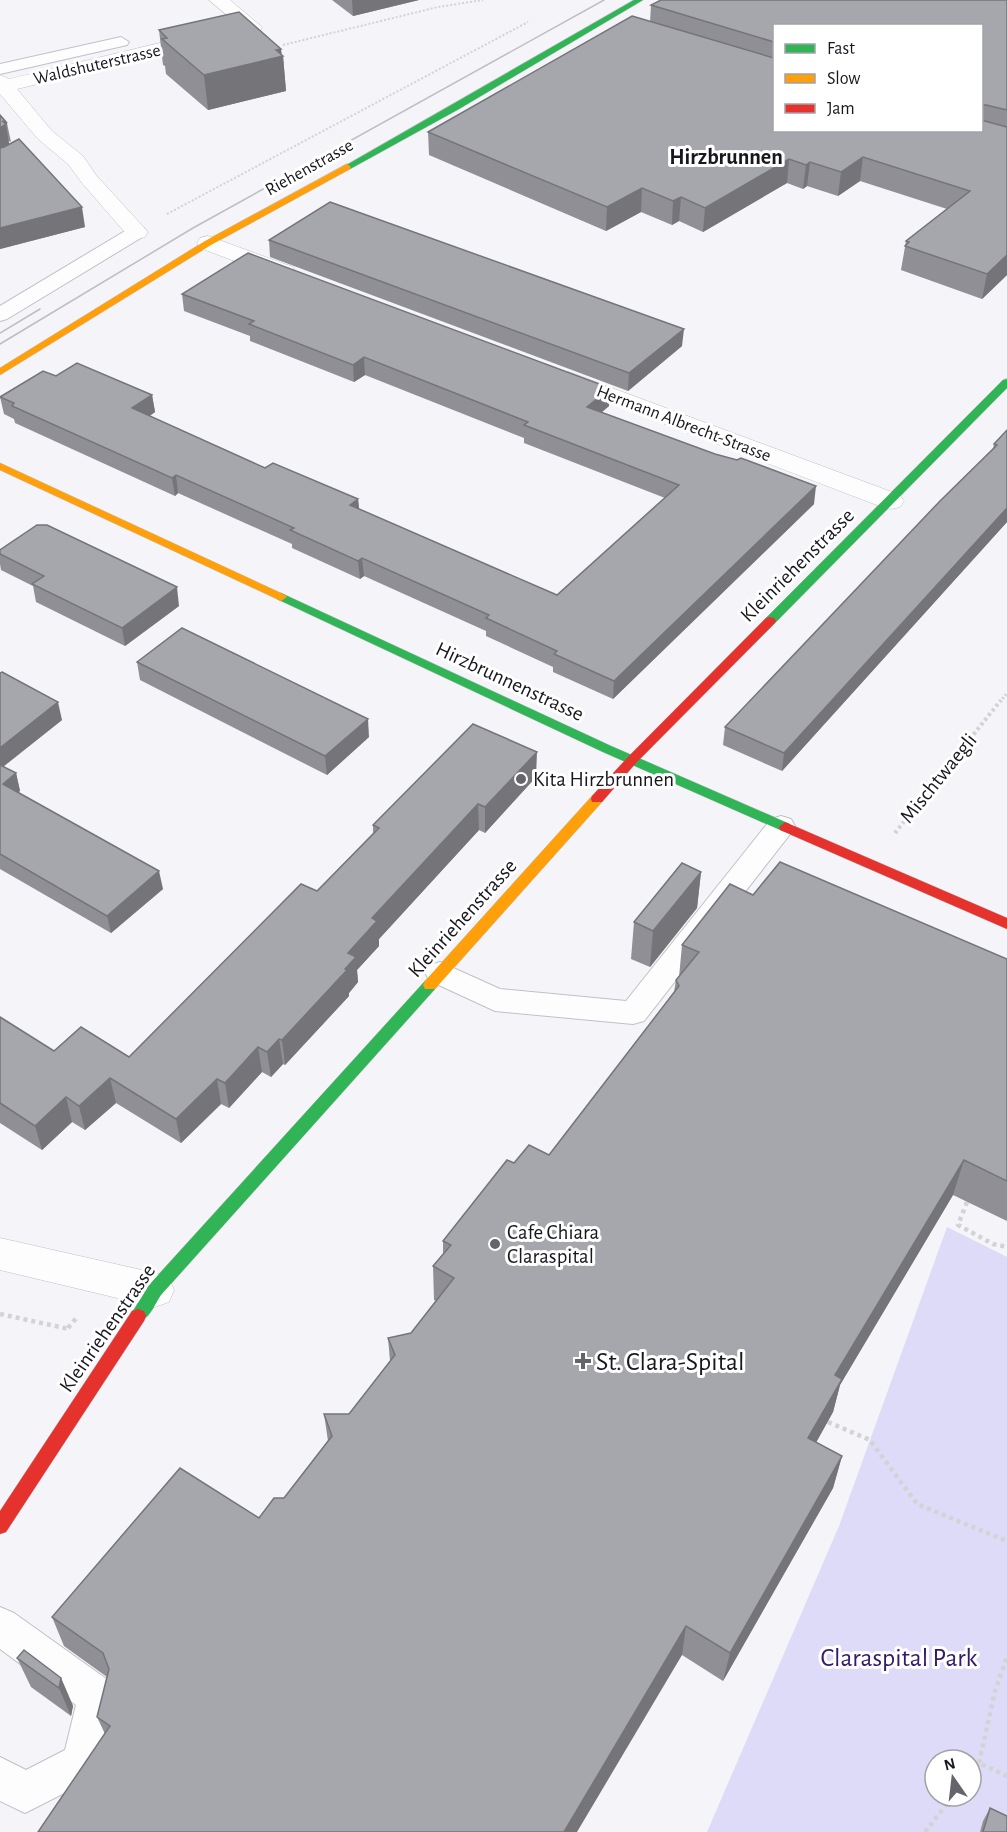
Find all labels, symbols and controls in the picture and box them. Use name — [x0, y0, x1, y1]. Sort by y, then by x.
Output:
legend — [773, 24, 983, 132]
text: Fast — [827, 40, 855, 58]
street label: Waldshuterstrasse — [32, 42, 163, 88]
text: Slow — [827, 70, 860, 88]
text: Jam — [827, 100, 855, 118]
street label: Riehenstrasse — [262, 136, 357, 199]
district label: Hirzbrunnen — [669, 146, 783, 168]
street label: Hermann Albrecht-Strasse — [594, 382, 773, 466]
street label: Kleinriehenstrasse — [737, 505, 858, 626]
street label: Hirzbrunnenstrasse — [433, 638, 587, 725]
street label: Mischtwaegli — [896, 730, 981, 827]
place label: Kita Hirzbrunnen — [533, 769, 674, 790]
marker: Kita Hirzbrunnen — [514, 772, 528, 786]
street label: Kleinriehenstrasse — [404, 855, 521, 981]
place label: Cafe Chiara Claraspital — [507, 1222, 600, 1267]
marker: Cafe Chiara Claraspital — [488, 1237, 502, 1251]
street label: Kleinriehenstrasse — [55, 1260, 159, 1396]
place label: St. Clara-Spital — [596, 1349, 744, 1375]
marker: St. Clara-Spital — [574, 1352, 592, 1370]
park label: Claraspital Park — [821, 1645, 978, 1671]
north arrow — [923, 1748, 983, 1808]
text: N — [942, 1755, 957, 1774]

